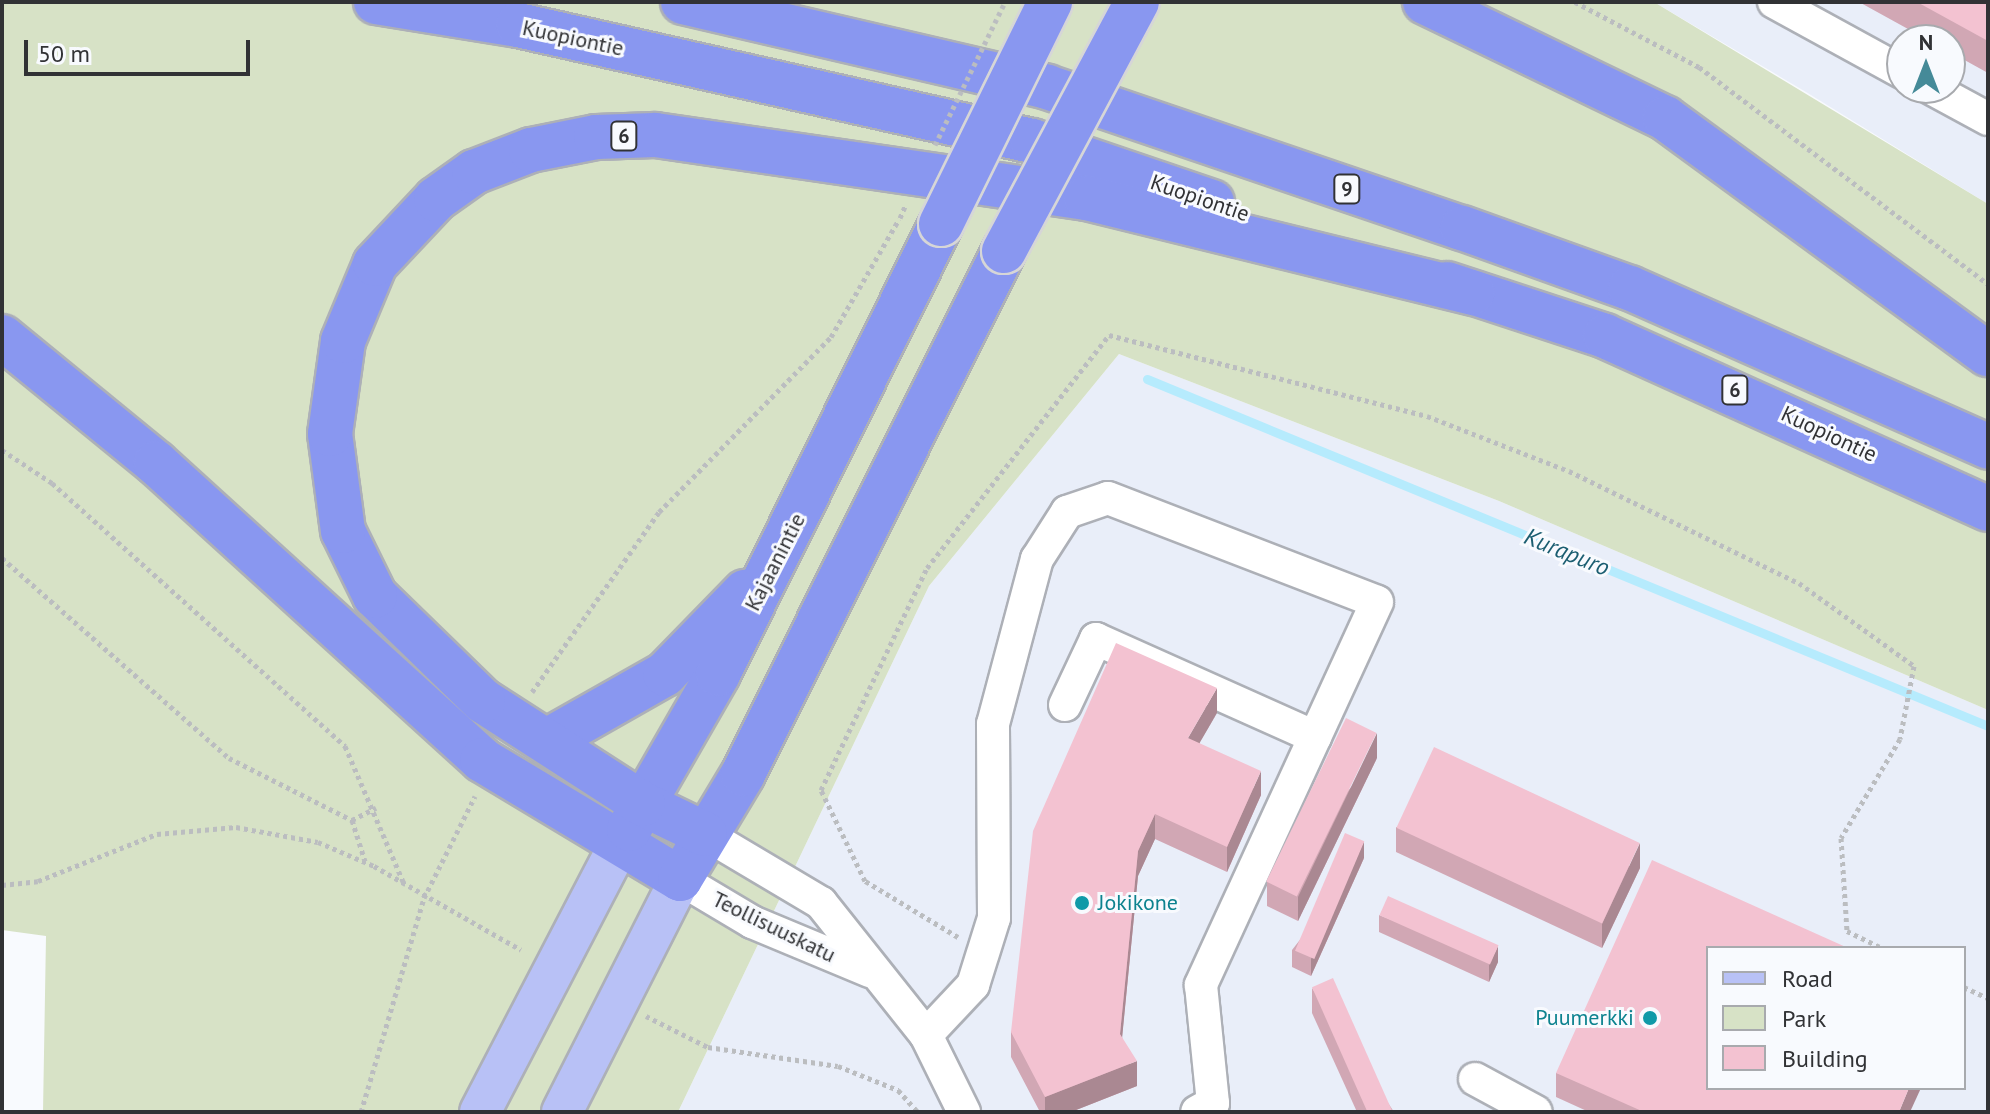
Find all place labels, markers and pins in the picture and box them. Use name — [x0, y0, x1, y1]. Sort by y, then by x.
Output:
place label: Jokikone — [1098, 890, 1178, 916]
marker: Jokikone — [1073, 894, 1091, 912]
place label: Puumerkki — [1535, 1005, 1634, 1031]
marker: Puumerkki — [1641, 1009, 1659, 1027]

